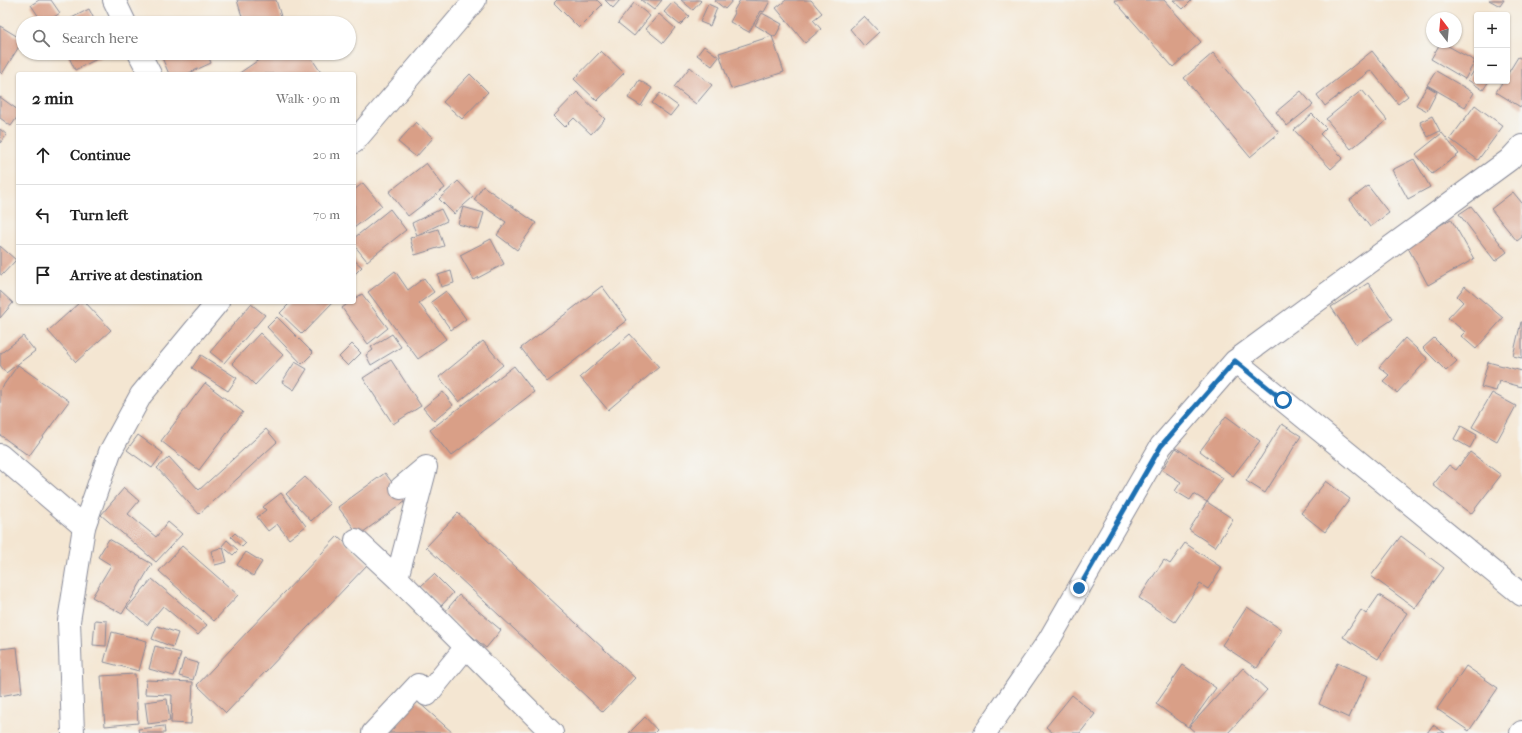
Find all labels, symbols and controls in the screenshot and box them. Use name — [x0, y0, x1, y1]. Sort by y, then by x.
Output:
north arrow — [1426, 12, 1462, 48]
map controls — [1474, 12, 1510, 84]
button: + — [1474, 12, 1510, 48]
search box — [16, 16, 356, 60]
icon: search — [30, 27, 52, 49]
text: Search here — [62, 29, 138, 47]
button: − — [1474, 48, 1510, 84]
text: 2 min — [32, 88, 73, 108]
text: Walk · 90 m — [276, 91, 340, 106]
icon: ahead — [32, 144, 54, 166]
text: Continue — [70, 146, 130, 164]
text: 20 m — [313, 147, 340, 162]
icon: left — [32, 204, 54, 226]
text: Turn left — [70, 206, 128, 224]
text: 70 m — [313, 207, 340, 222]
icon: arrive — [32, 264, 54, 286]
text: Arrive at destination — [70, 266, 202, 284]
route start — [1274, 391, 1292, 409]
route end — [1070, 579, 1088, 597]

